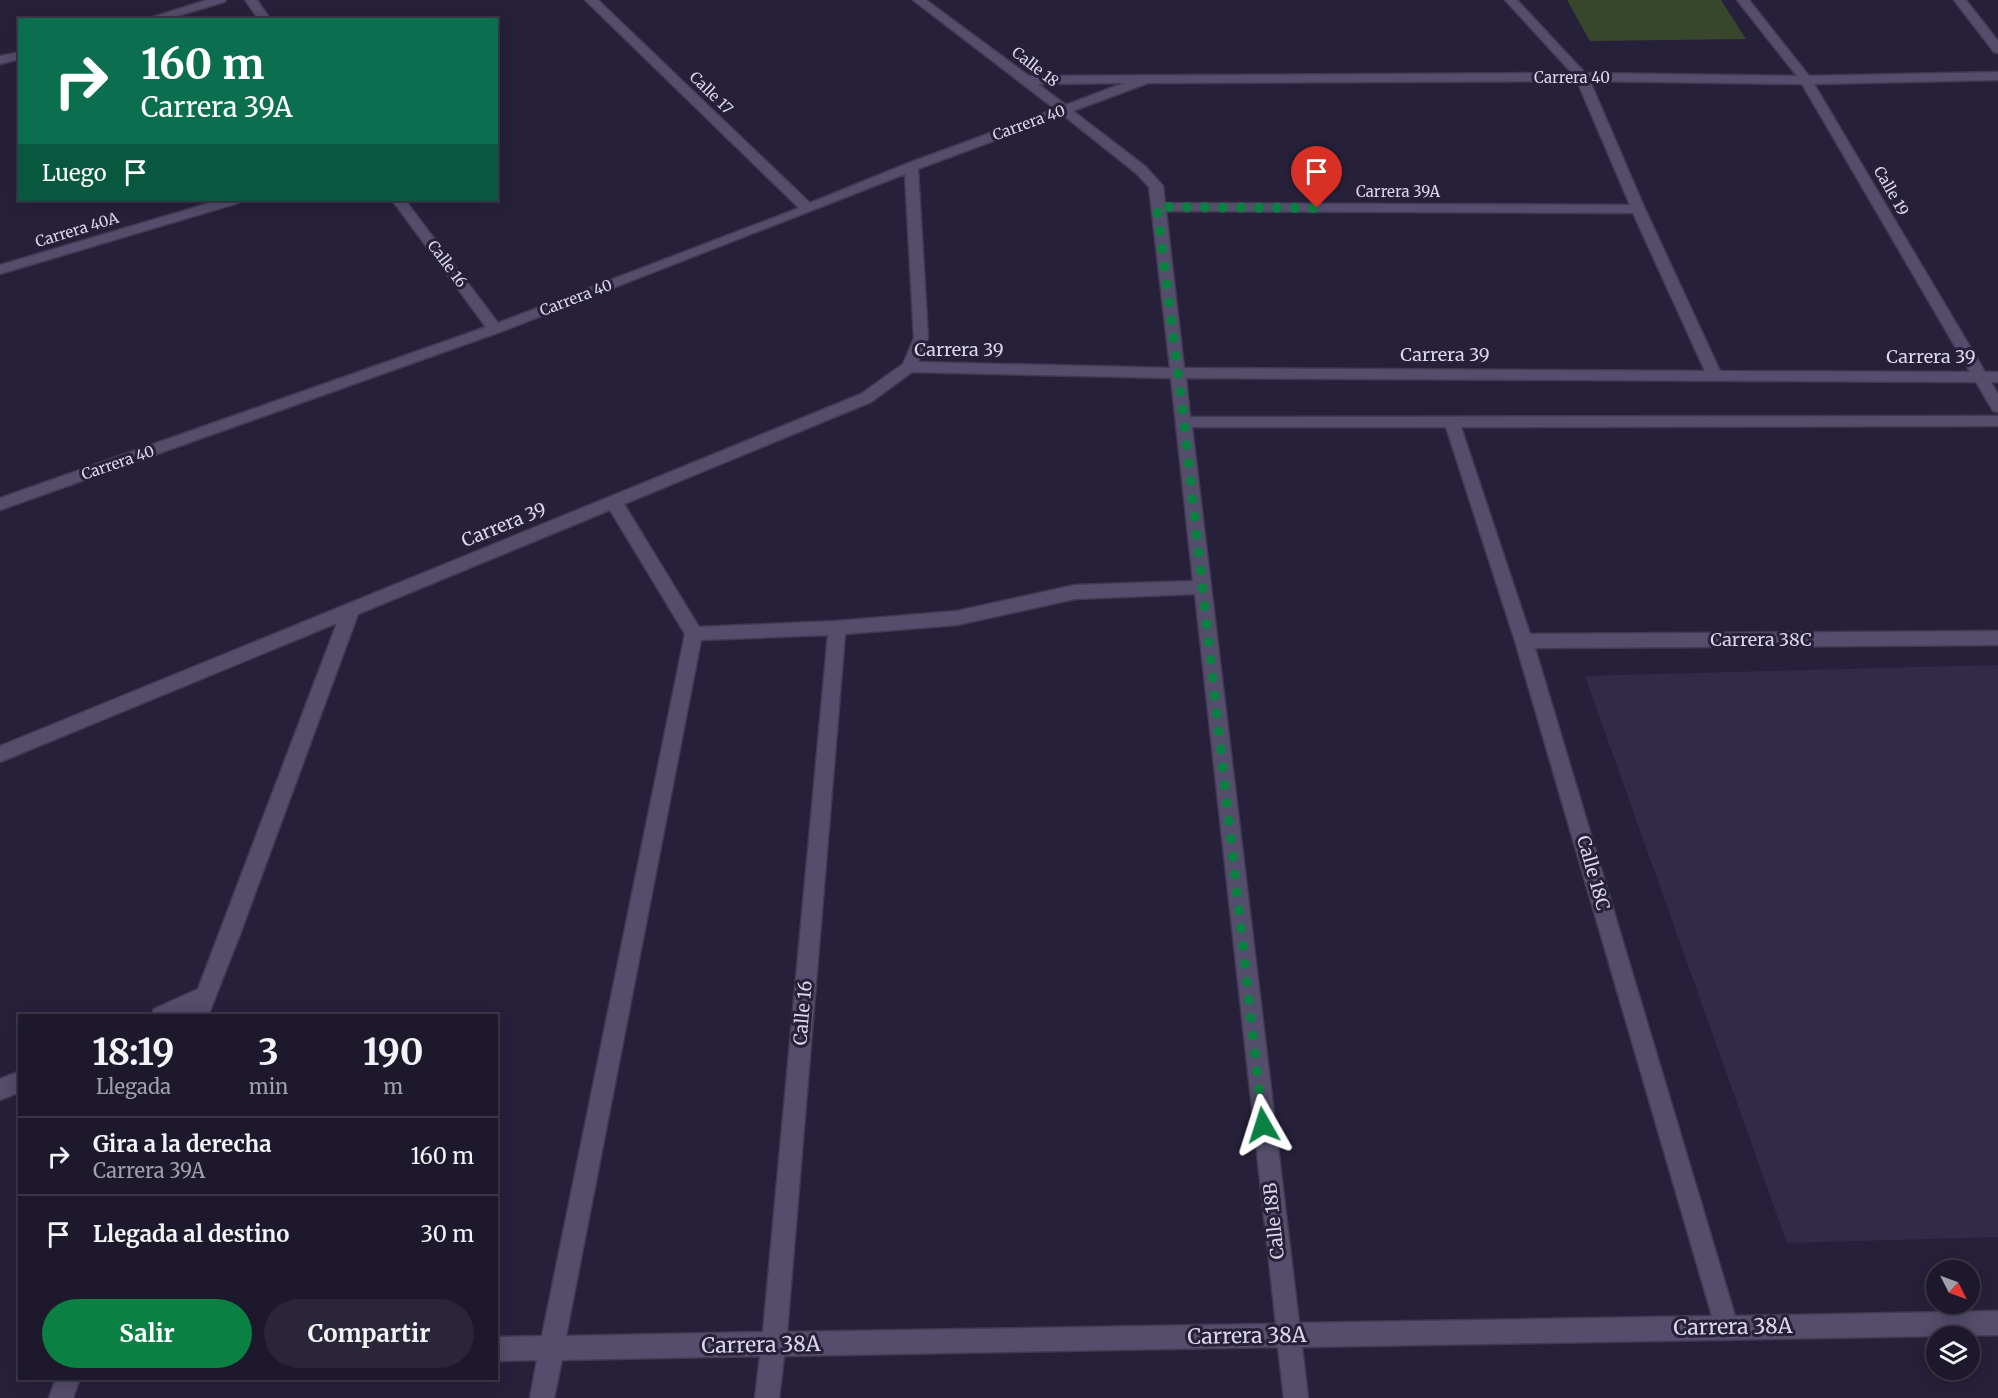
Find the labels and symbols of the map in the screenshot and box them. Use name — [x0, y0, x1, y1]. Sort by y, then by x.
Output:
street label: Calle 18 — [1008, 43, 1062, 91]
street label: Calle 17 — [686, 67, 737, 118]
street label: Carrera 40 — [1534, 68, 1610, 87]
street label: Carrera 40 — [990, 101, 1068, 144]
pin — [1291, 146, 1342, 208]
street label: Calle 19 — [1870, 163, 1913, 219]
street label: Carrera 39A — [1356, 182, 1440, 201]
street label: Carrera 40A — [33, 208, 121, 251]
street label: Calle 16 — [424, 236, 471, 291]
street label: Carrera 40 — [537, 275, 615, 320]
street label: Carrera 39 — [914, 338, 1004, 361]
street label: Carrera 39 — [1400, 343, 1490, 366]
street label: Carrera 39 — [1886, 345, 1976, 368]
street label: Carrera 40 — [79, 441, 157, 484]
street label: Carrera 39 — [458, 497, 550, 552]
street label: Carrera 38C — [1710, 628, 1812, 651]
street label: Calle 18C — [1572, 833, 1615, 913]
street label: Calle 16 — [788, 980, 817, 1046]
position arrow — [1231, 1093, 1295, 1157]
street label: Calle 18B — [1258, 1182, 1289, 1260]
north arrow — [1926, 1260, 1980, 1314]
street label: Carrera 38A — [1673, 1312, 1793, 1341]
street label: Carrera 38A — [1187, 1321, 1307, 1350]
street label: Carrera 38A — [701, 1330, 821, 1359]

